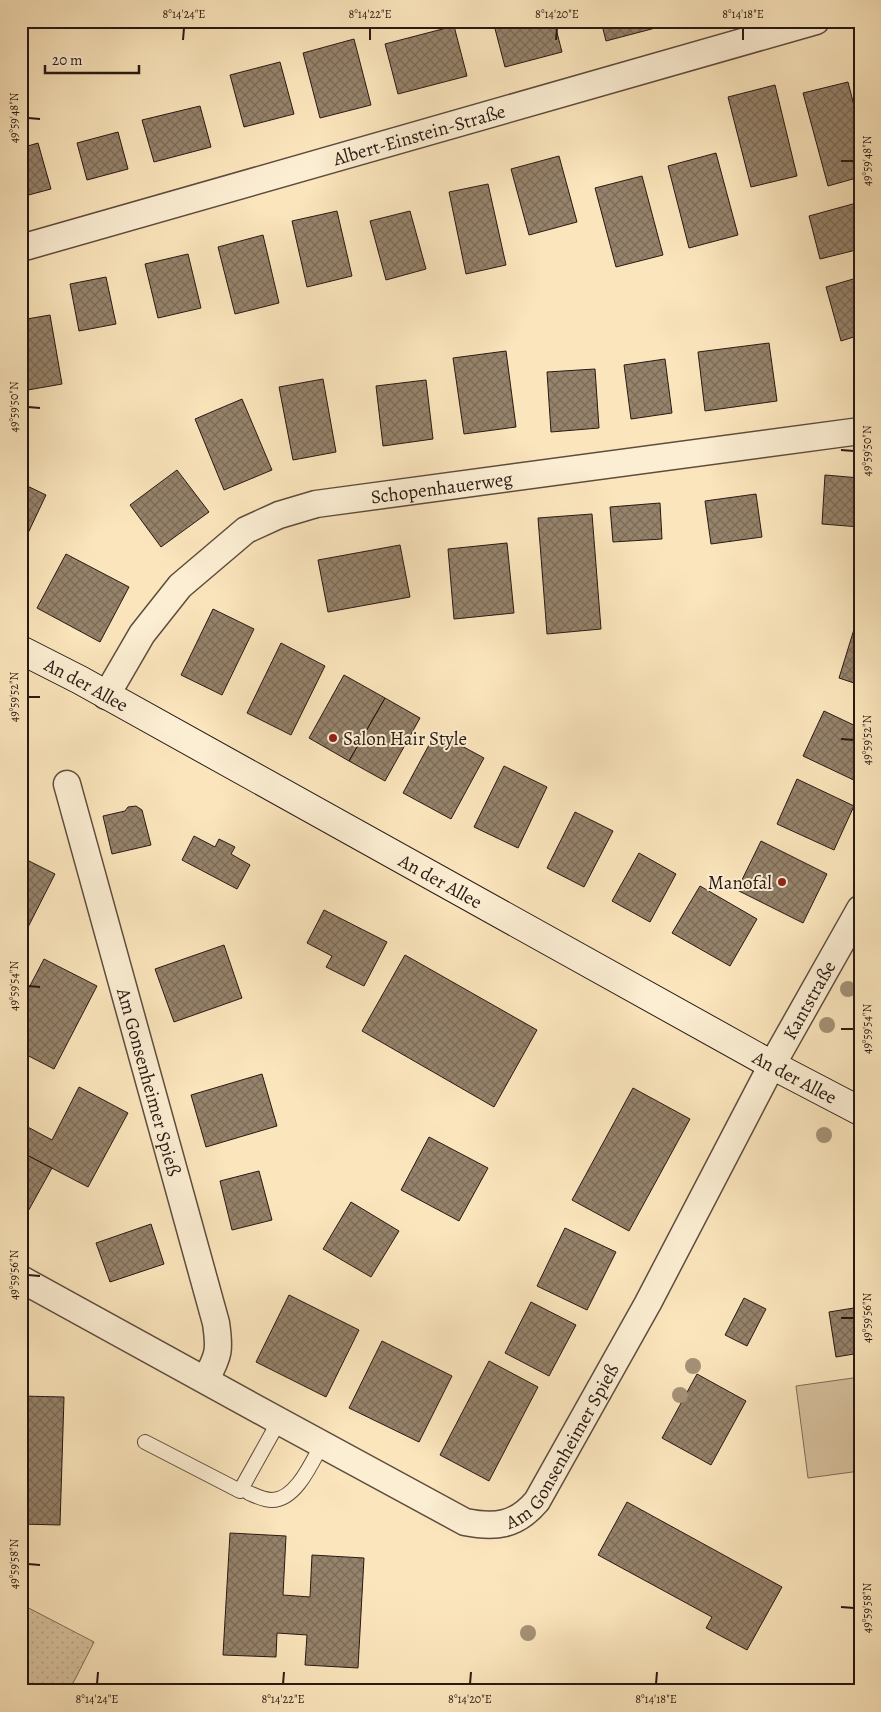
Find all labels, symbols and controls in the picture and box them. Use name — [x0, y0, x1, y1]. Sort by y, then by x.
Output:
text: 8°14'24"E — [163, 6, 205, 22]
text: 8°14'22"E — [348, 6, 392, 22]
text: 8°14'20"E — [535, 6, 579, 22]
text: 8°14'18"E — [722, 6, 764, 22]
scale bar — [45, 42, 139, 74]
text: 20 m — [52, 50, 83, 70]
text: 49°59'48"N — [6, 92, 22, 143]
street label: Albert-Einstein-Straße — [329, 98, 508, 172]
text: 49°59'48"N — [859, 135, 875, 186]
text: 49°59'50"N — [6, 381, 22, 433]
text: 49°59'50"N — [859, 425, 875, 477]
street label: Schopenhauerweg — [369, 466, 515, 511]
street label: An der Allee — [39, 652, 133, 718]
text: 49°59'52"N — [6, 671, 22, 722]
text: 49°59'52"N — [859, 714, 875, 765]
place label: Salon Hair Style — [343, 726, 467, 752]
marker: Salon Hair Style — [327, 732, 339, 744]
street label: An der Allee — [393, 847, 487, 915]
place label: Manofal — [708, 870, 772, 896]
marker: Manofal — [776, 876, 788, 888]
street label: Kantstraße — [777, 956, 842, 1045]
text: 49°59'54"N — [6, 961, 22, 1011]
street label: Am Gonsenheimer Spieß — [110, 984, 187, 1180]
text: 49°59'54"N — [859, 1004, 875, 1054]
street label: An der Allee — [747, 1044, 841, 1111]
text: 49°59'56"N — [6, 1250, 22, 1300]
text: 49°59'56"N — [859, 1293, 875, 1343]
street label: Am Gonsenheimer Spieß — [501, 1358, 626, 1536]
text: 49°59'58"N — [6, 1538, 22, 1589]
text: 49°59'58"N — [859, 1582, 875, 1633]
text: 8°14'24"E — [76, 1691, 118, 1707]
text: 8°14'22"E — [261, 1691, 305, 1707]
text: 8°14'20"E — [448, 1691, 492, 1707]
text: 8°14'18"E — [635, 1691, 677, 1707]

